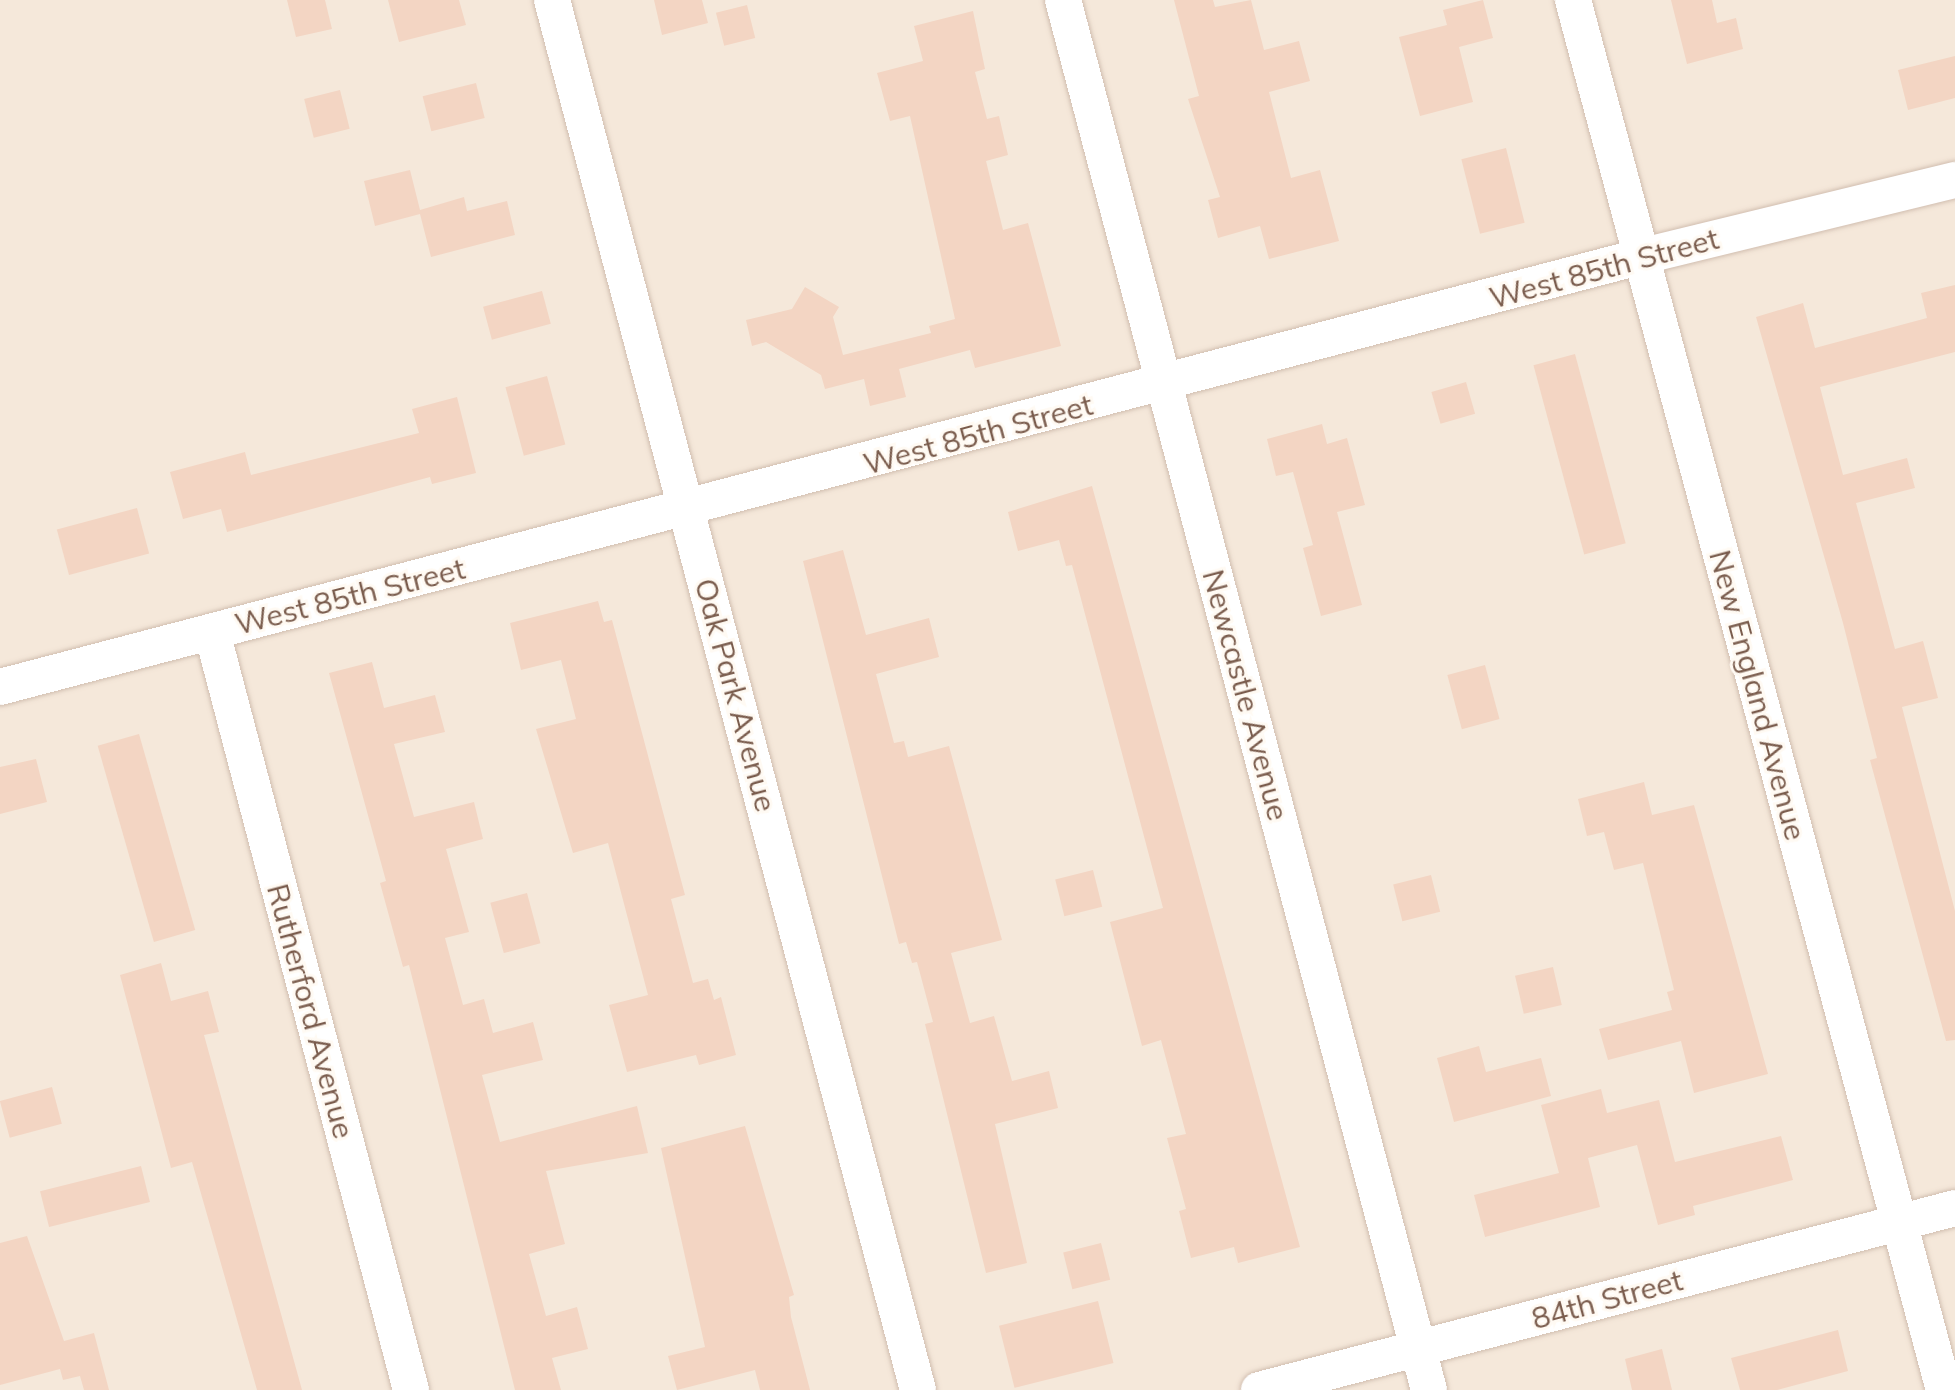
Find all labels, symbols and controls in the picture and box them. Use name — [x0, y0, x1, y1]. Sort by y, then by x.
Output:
street label: West 85th Street — [1485, 220, 1723, 316]
street label: West 85th Street — [859, 386, 1097, 482]
street label: New England Avenue — [1702, 546, 1814, 844]
street label: West 85th Street — [231, 550, 469, 642]
street label: Newcastle Avenue — [1195, 566, 1297, 824]
street label: Oak Park Avenue — [688, 574, 784, 816]
street label: Rutherford Avenue — [260, 880, 362, 1142]
street label: 84th Street — [1528, 1262, 1686, 1336]

